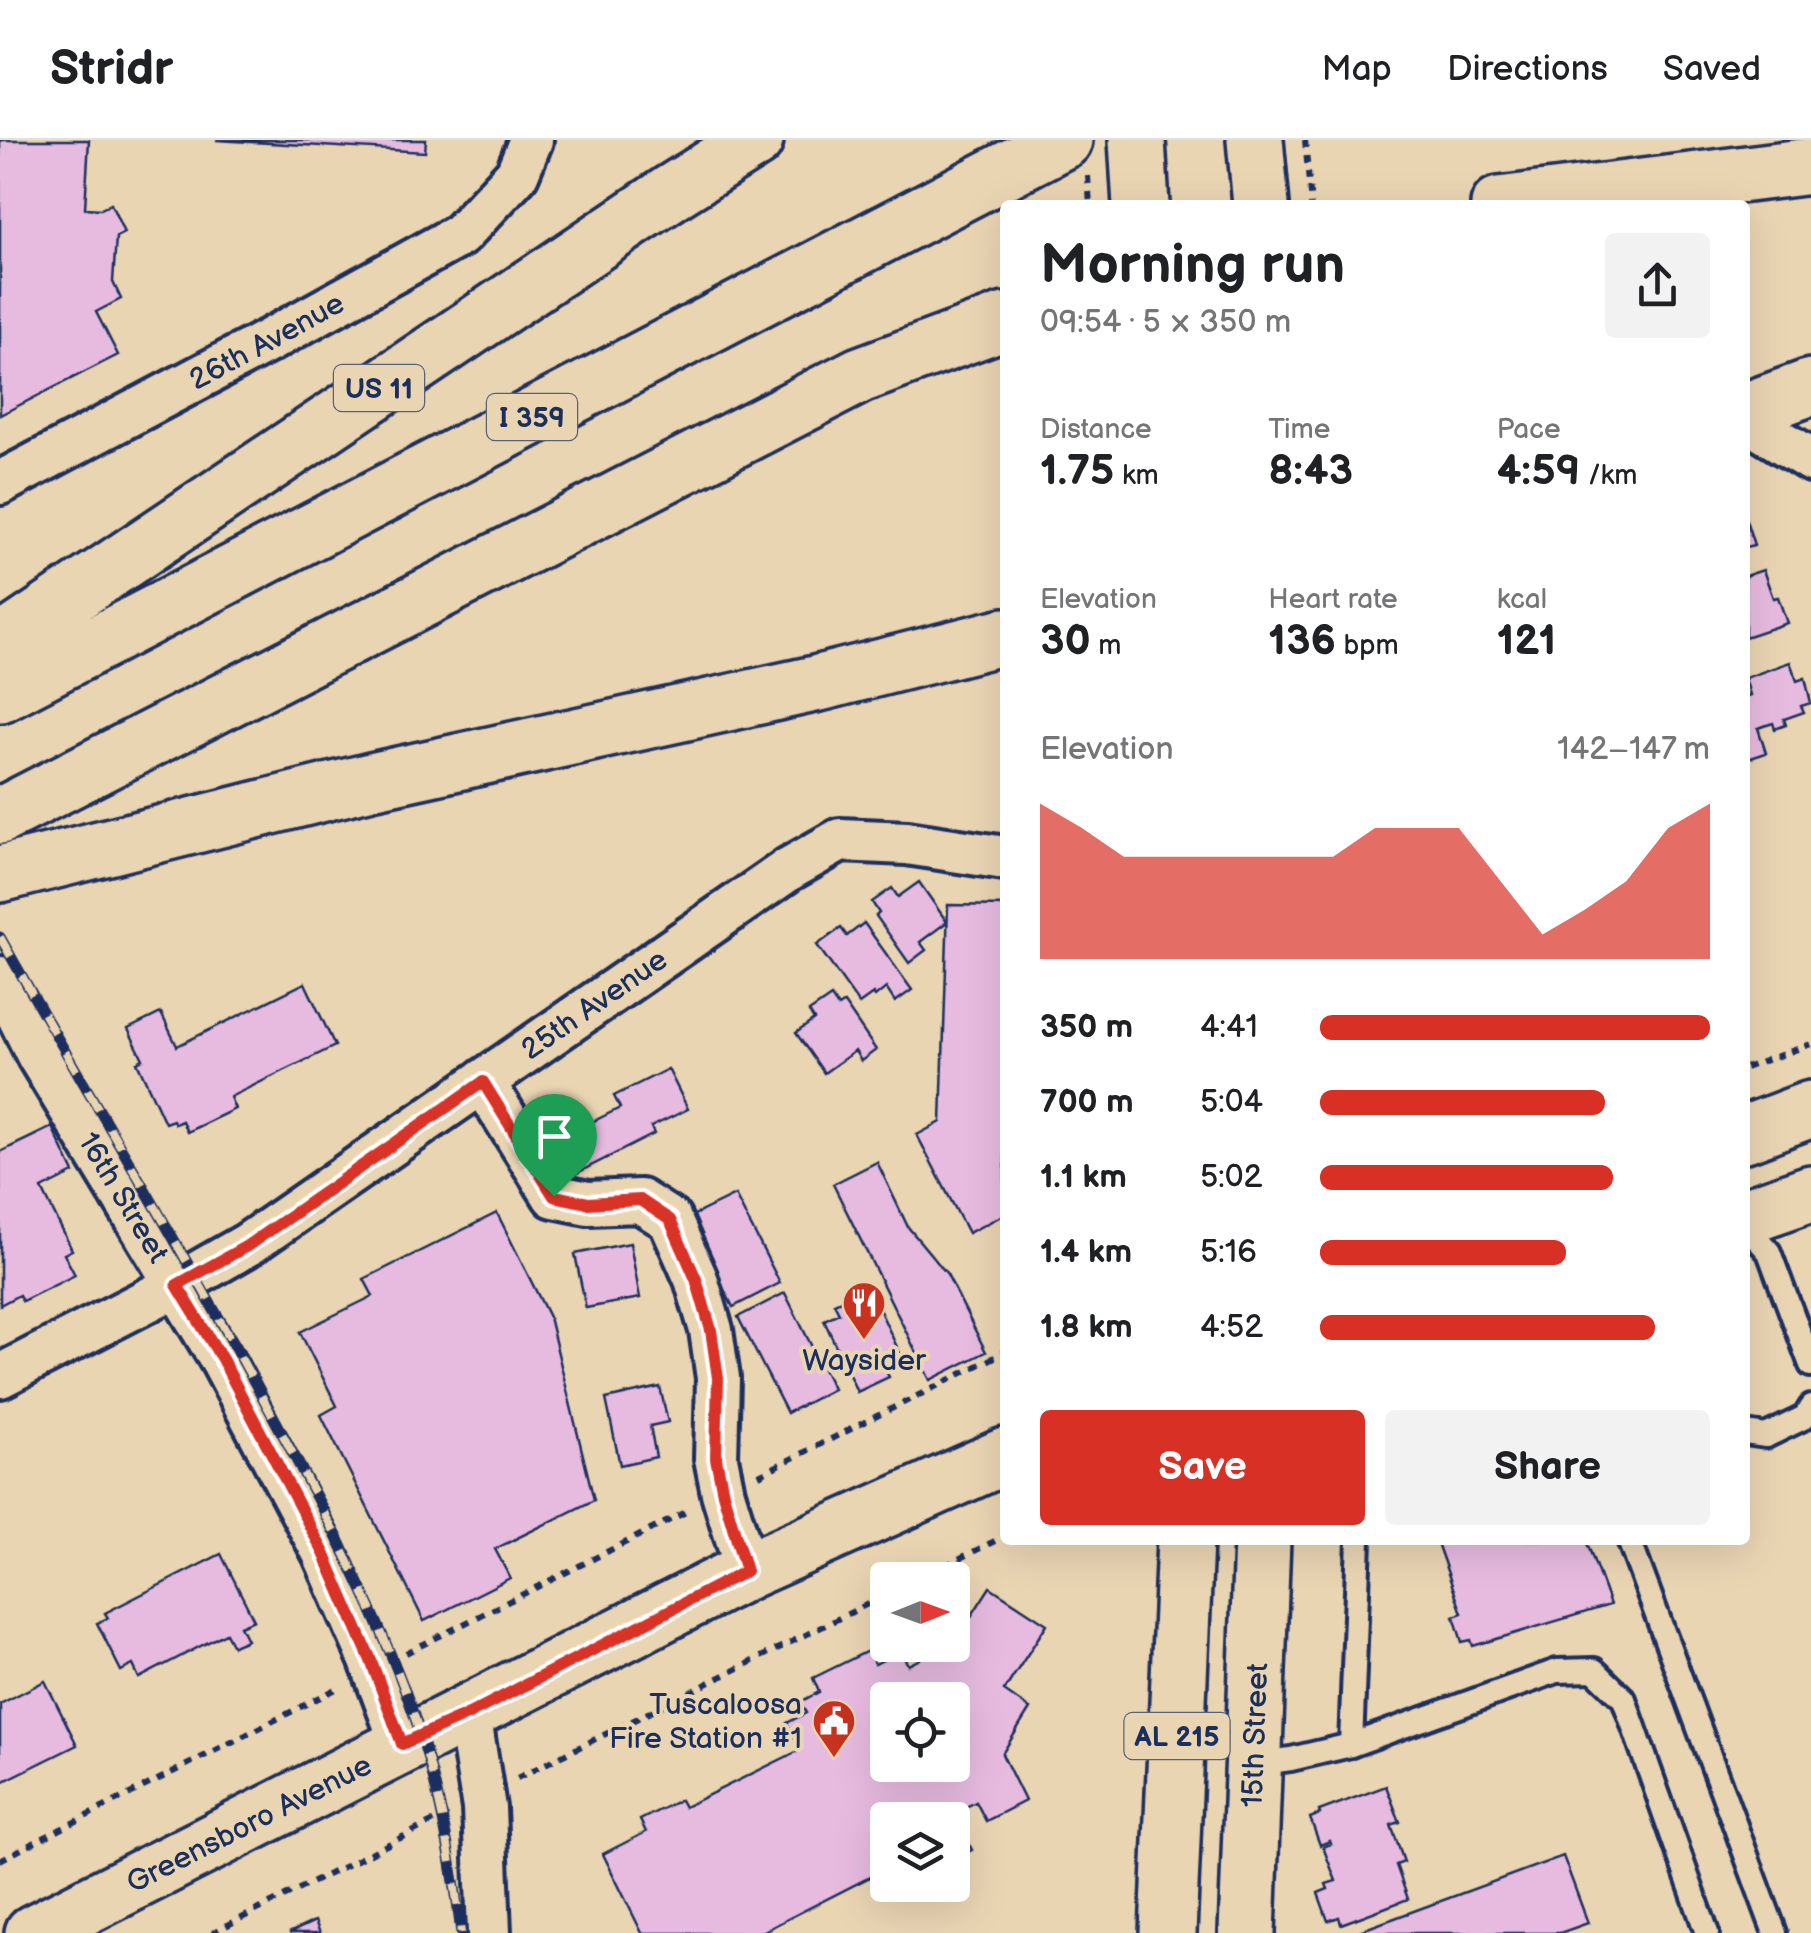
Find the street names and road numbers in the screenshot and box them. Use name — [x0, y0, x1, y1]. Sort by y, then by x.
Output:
street label: 26th Avenue — [183, 286, 351, 398]
road number: US 11 — [334, 365, 424, 411]
road number: I 359 — [487, 394, 577, 440]
street label: 25th Avenue — [515, 942, 675, 1068]
street label: 16th Street — [70, 1126, 176, 1270]
street label: 15th Street — [1235, 1662, 1276, 1808]
road number: AL 215 — [1124, 1713, 1230, 1759]
street label: Greensboro Avenue — [121, 1747, 378, 1902]

